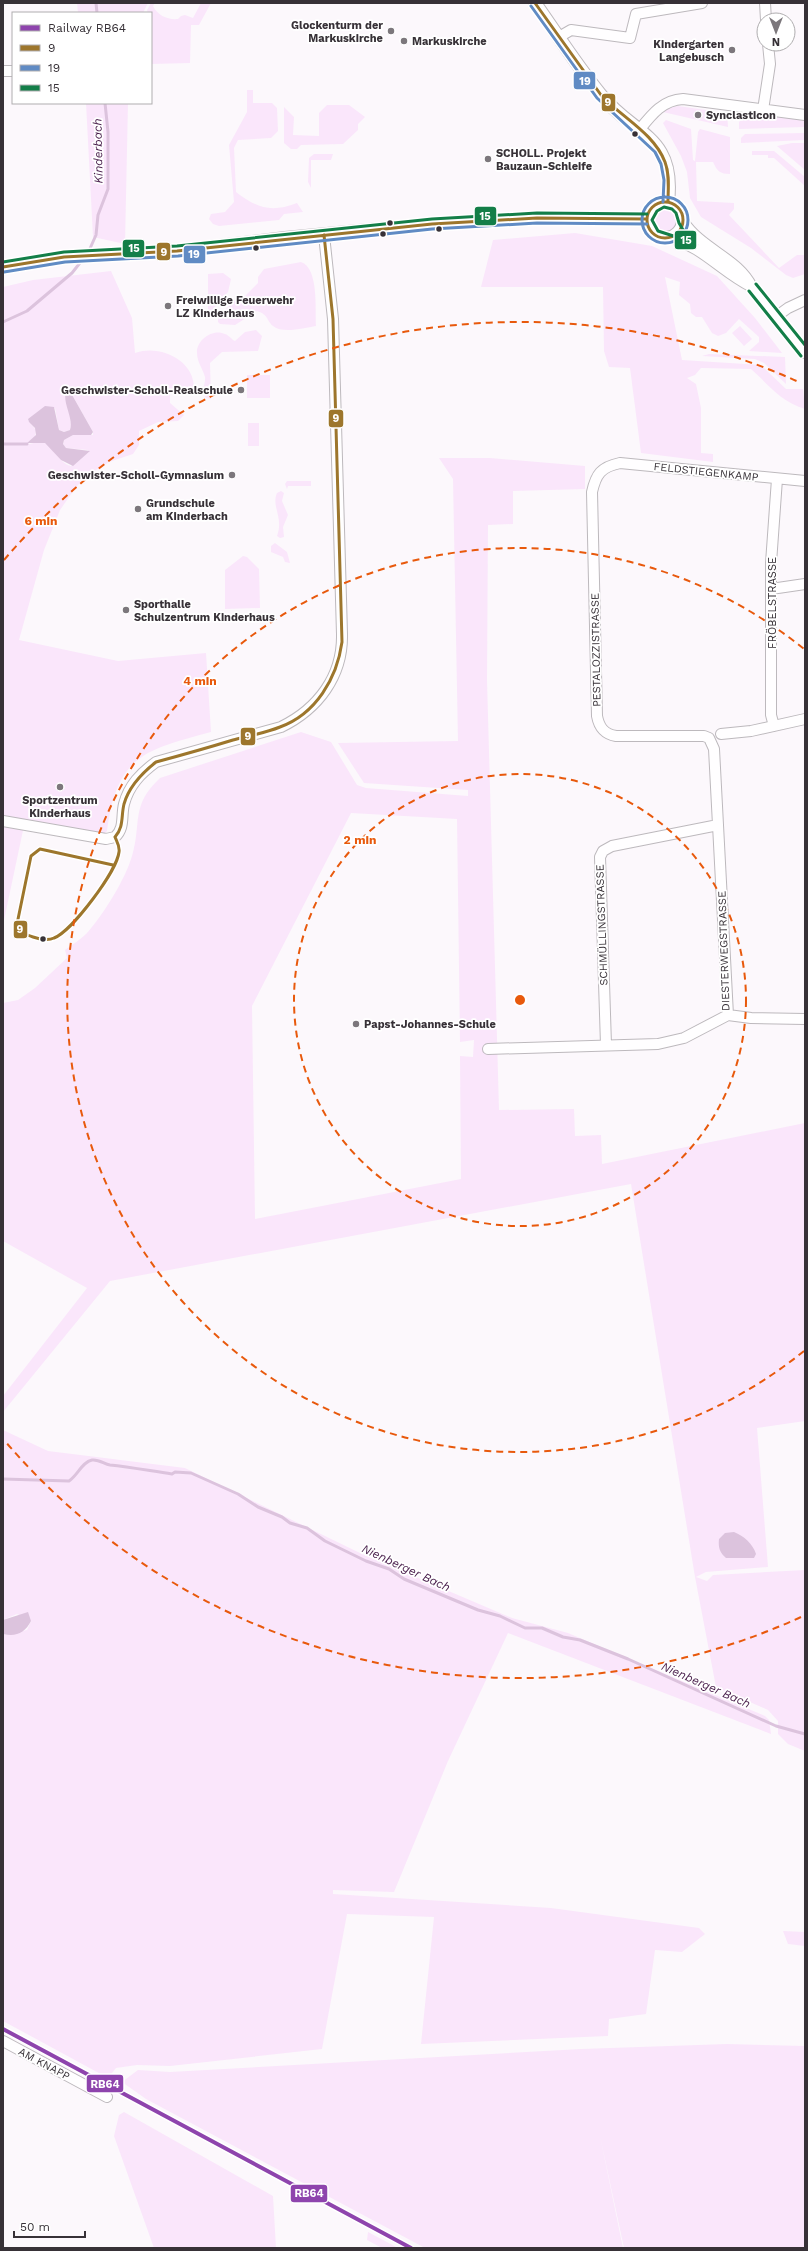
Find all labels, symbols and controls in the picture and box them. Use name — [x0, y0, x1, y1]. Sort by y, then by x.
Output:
legend — [12, 12, 152, 104]
north arrow — [756, 12, 796, 52]
place label: Glockenturm der Markuskirche — [291, 19, 383, 45]
text: Railway RB64 — [48, 21, 126, 35]
marker: Glockenturm der Markuskirche — [386, 26, 396, 36]
place label: Markuskirche — [412, 35, 487, 48]
text: N — [772, 35, 780, 48]
marker: Markuskirche — [399, 36, 409, 46]
place label: Kindergarten Langebusch — [653, 38, 724, 64]
text: 9 — [48, 41, 55, 55]
marker: Kindergarten Langebusch — [727, 45, 737, 55]
text: 19 — [48, 61, 60, 75]
line badge: 19 — [573, 71, 596, 90]
text: 19 — [579, 75, 591, 88]
text: 15 — [48, 81, 60, 95]
line badge: 9 — [601, 93, 616, 112]
text: 9 — [605, 96, 612, 109]
place label: Synclasticon — [706, 109, 776, 122]
marker: Synclasticon — [693, 110, 703, 120]
water label: Kinderbach — [90, 118, 106, 184]
unlabelled marker — [630, 129, 640, 139]
place label: SCHOLL. Projekt Bauzaun-Schleife — [496, 147, 592, 173]
marker: SCHOLL. Projekt Bauzaun-Schleife — [483, 154, 493, 164]
line badge: 15 — [474, 206, 497, 226]
text: 15 — [479, 210, 491, 223]
unlabelled marker — [385, 218, 395, 228]
unlabelled marker — [434, 224, 444, 234]
unlabelled marker — [378, 229, 388, 239]
line badge: 15 — [674, 230, 697, 250]
text: 15 — [680, 234, 692, 247]
line badge: 15 — [122, 239, 145, 258]
text: 15 — [128, 242, 140, 255]
line badge: 9 — [156, 242, 171, 261]
unlabelled marker — [251, 243, 261, 253]
line badge: 19 — [183, 245, 206, 264]
text: 9 — [161, 246, 168, 259]
text: 19 — [188, 248, 200, 261]
place label: Freiwillige Feuerwehr LZ Kinderhaus — [176, 294, 294, 320]
marker: Freiwillige Feuerwehr LZ Kinderhaus — [163, 301, 173, 311]
place label: Geschwister-Scholl-Realschule — [61, 384, 233, 397]
marker: Geschwister-Scholl-Realschule — [236, 385, 246, 395]
line badge: 9 — [328, 409, 344, 428]
text: 9 — [333, 412, 340, 425]
street label: FELDSTIEGENKAMP — [653, 460, 759, 484]
place label: Geschwister-Scholl-Gymnasium — [48, 469, 224, 482]
marker: Geschwister-Scholl-Gymnasium — [227, 470, 237, 480]
place label: Grundschule am Kinderbach — [146, 497, 228, 523]
marker: Grundschule am Kinderbach — [133, 504, 143, 514]
text: 6 min — [24, 514, 58, 528]
street label: FRÖBELSTRASSE — [765, 557, 779, 649]
street label: PESTALOZZISTRASSE — [589, 593, 603, 707]
place label: Sporthalle Schulzentrum Kinderhaus — [134, 598, 275, 624]
marker: Sporthalle Schulzentrum Kinderhaus — [121, 605, 131, 615]
text: 4 min — [183, 674, 217, 688]
line badge: 9 — [240, 727, 256, 746]
text: 9 — [245, 730, 252, 743]
marker: Sportzentrum Kinderhaus — [55, 782, 65, 792]
place label: Sportzentrum Kinderhaus — [22, 794, 98, 820]
text: 2 min — [344, 833, 376, 847]
street label: SCHMÜLLINGSTRASSE — [592, 864, 611, 986]
street label: DIESTERWEGSTRASSE — [715, 891, 733, 1011]
line badge: 9 — [13, 920, 28, 939]
text: 9 — [17, 923, 24, 936]
unlabelled marker — [38, 934, 48, 944]
centre of rings — [513, 993, 527, 1007]
place label: Papst-Johannes-Schule — [364, 1018, 496, 1031]
marker: Papst-Johannes-Schule — [351, 1019, 361, 1029]
water label: Nienberger Bach — [360, 1541, 452, 1595]
water label: Nienberger Bach — [659, 1659, 753, 1711]
street label: AM KNAPP — [16, 2045, 72, 2083]
line badge: RB64 — [86, 2074, 124, 2093]
text: RB64 — [91, 2078, 120, 2091]
line badge: RB64 — [290, 2184, 328, 2203]
text: RB64 — [295, 2187, 324, 2200]
scale bar — [14, 2213, 85, 2239]
text: 50 m — [20, 2220, 50, 2234]

